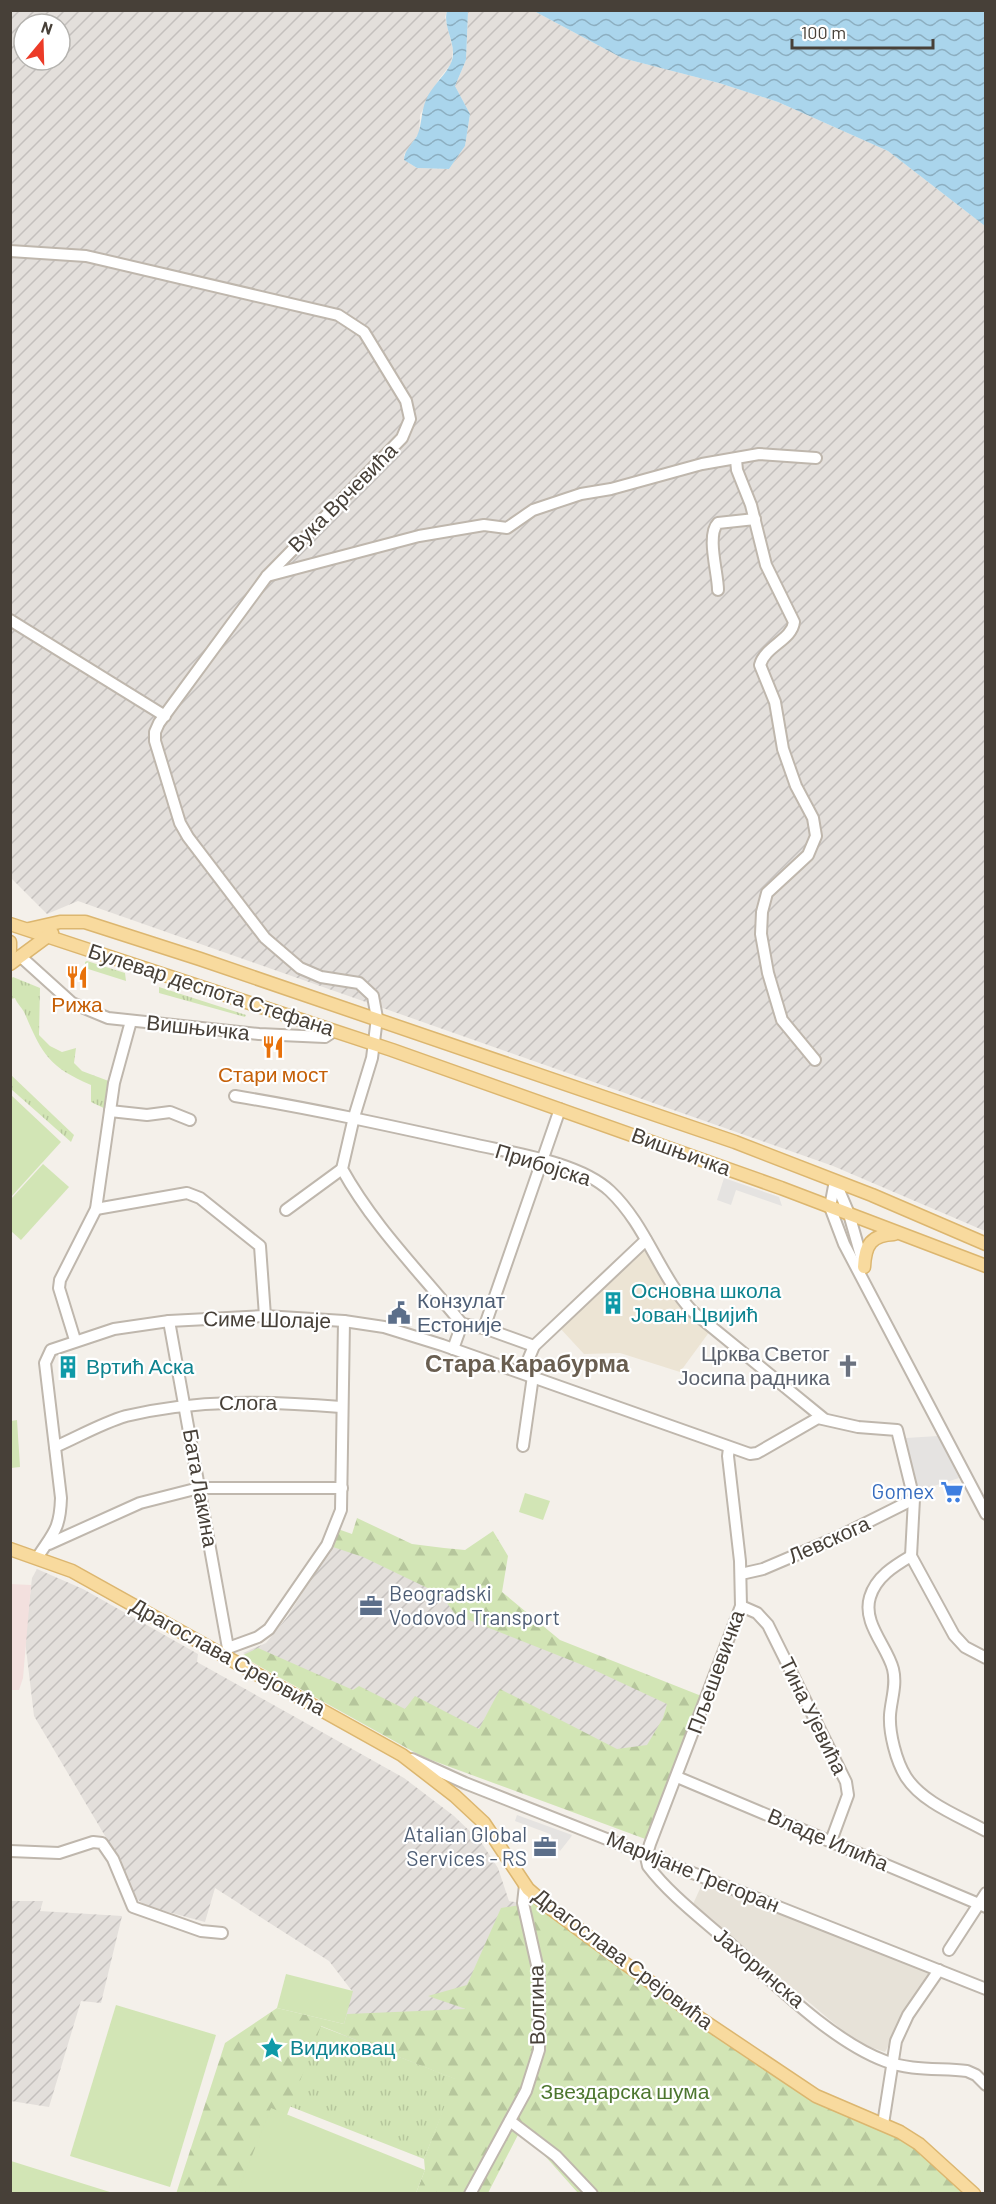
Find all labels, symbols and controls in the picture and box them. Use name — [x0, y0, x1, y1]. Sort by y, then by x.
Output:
north arrow — [12, 12, 72, 72]
scale bar — [792, 12, 933, 50]
text: N — [39, 17, 55, 38]
text: 100 m — [801, 21, 846, 43]
street label: Вука Врчевића — [282, 437, 402, 557]
street label: Булевар деспота Стефана — [86, 937, 338, 1040]
restaurant icon: Рижа — [64, 964, 90, 990]
place label: Рижа — [51, 991, 103, 1016]
street label: Вишњичка — [145, 1009, 251, 1044]
restaurant icon: Стари мост — [260, 1034, 286, 1060]
place label: Стари мост — [218, 1061, 328, 1086]
street label: Вишњичка — [629, 1121, 735, 1180]
street label: Прибојска — [493, 1137, 595, 1190]
place label: Основна школа Јован Цвијић — [631, 1277, 781, 1326]
place label: Конзулат Естоније — [417, 1287, 505, 1336]
building icon: Основна школа Јован Цвијић — [600, 1290, 626, 1316]
public building icon: Конзулат Естоније — [386, 1300, 412, 1326]
street label: Симе Шолаје — [203, 1305, 331, 1332]
place label: Црква Светог Јосипа радника — [678, 1340, 830, 1389]
district label: Стара Карабурма — [425, 1348, 630, 1377]
place label: Вртић Аска — [86, 1353, 195, 1378]
church icon: Црква Светог Јосипа радника — [835, 1353, 861, 1379]
building icon: Вртић Аска — [55, 1354, 81, 1380]
street label: Слога — [219, 1389, 277, 1414]
street label: Бата Лакина — [179, 1427, 224, 1549]
place label: Gomex — [872, 1478, 934, 1503]
supermarket icon: Gomex — [939, 1479, 965, 1505]
street label: Левскога — [784, 1509, 873, 1568]
place label: Beogradski Vodovod Transport — [389, 1580, 560, 1629]
street label: Драгослава Срејовића — [127, 1592, 331, 1720]
office icon: Beogradski Vodovod Transport — [358, 1593, 384, 1619]
street label: Пљешевичка — [681, 1606, 749, 1737]
street label: Тина Ујевића — [775, 1653, 854, 1778]
street label: Владе Илића — [765, 1802, 893, 1875]
place label: Atalian Global Services - RS — [404, 1821, 527, 1870]
street label: Маријане Грегоран — [604, 1825, 784, 1917]
office icon: Atalian Global Services - RS — [532, 1834, 558, 1860]
street label: Драгослава Срејовића — [529, 1882, 719, 2034]
street label: Јахоринска — [709, 1922, 811, 2012]
street label: Волгина — [522, 1964, 549, 2045]
place label: Видиковац — [290, 2034, 395, 2059]
place icon: Видиковац — [259, 2035, 285, 2061]
park label: Звездарска шума — [541, 2078, 710, 2103]

